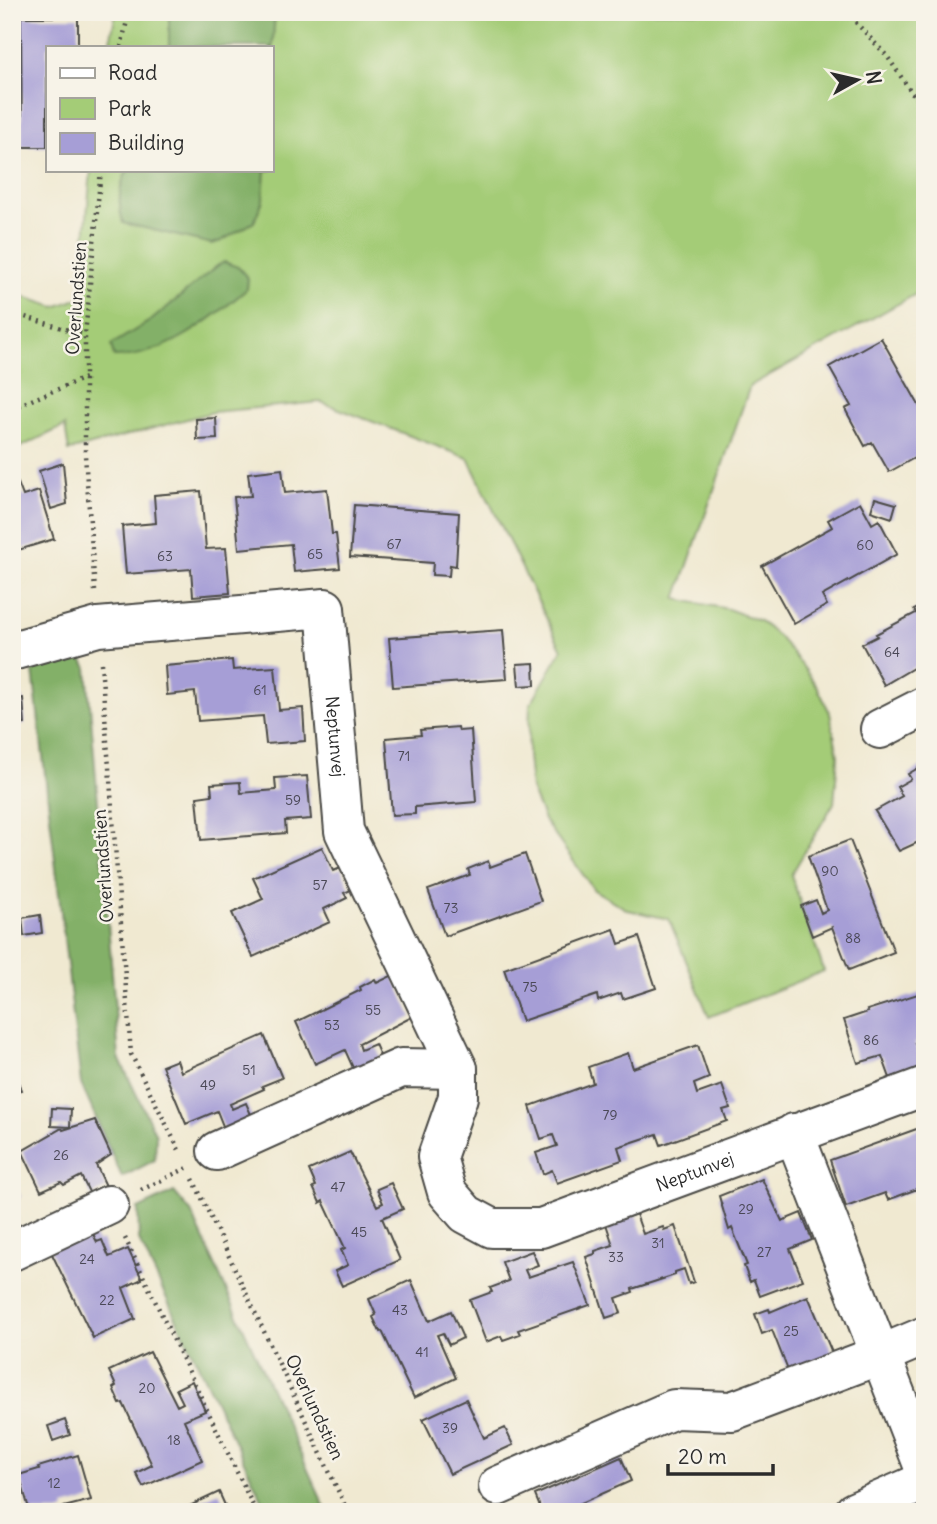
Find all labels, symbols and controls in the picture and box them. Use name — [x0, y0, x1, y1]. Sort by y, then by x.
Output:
legend — [46, 46, 273, 172]
north arrow — [822, 46, 892, 116]
text: Road — [108, 59, 157, 86]
text: N — [861, 69, 887, 86]
text: Park — [108, 95, 151, 122]
text: Building — [108, 129, 184, 156]
street label: Overlundstien — [61, 241, 91, 355]
house number: 67 — [387, 535, 402, 553]
house number: 60 — [856, 536, 874, 554]
house number: 65 — [307, 545, 323, 563]
house number: 63 — [157, 547, 173, 565]
house number: 64 — [884, 643, 900, 661]
house number: 61 — [253, 681, 267, 699]
street label: Neptunvej — [321, 695, 351, 778]
house number: 71 — [398, 747, 410, 765]
house number: 59 — [285, 791, 301, 809]
street label: Overlundstien — [88, 809, 118, 923]
house number: 90 — [821, 862, 839, 880]
house number: 57 — [313, 876, 328, 894]
house number: 73 — [444, 899, 458, 917]
house number: 88 — [845, 929, 861, 947]
house number: 75 — [523, 978, 537, 996]
house number: 55 — [365, 1001, 381, 1019]
house number: 53 — [324, 1016, 340, 1034]
house number: 86 — [863, 1031, 879, 1049]
house number: 51 — [242, 1061, 256, 1079]
house number: 49 — [200, 1076, 216, 1094]
house number: 79 — [603, 1106, 617, 1124]
house number: 26 — [53, 1146, 69, 1164]
street label: Neptunvej — [652, 1146, 737, 1196]
house number: 47 — [331, 1178, 346, 1196]
house number: 29 — [738, 1200, 754, 1218]
house number: 45 — [351, 1223, 367, 1241]
house number: 31 — [651, 1234, 665, 1252]
house number: 27 — [757, 1243, 771, 1261]
house number: 33 — [608, 1248, 624, 1266]
house number: 24 — [79, 1250, 95, 1268]
house number: 22 — [99, 1291, 115, 1309]
house number: 43 — [392, 1301, 408, 1319]
house number: 25 — [783, 1322, 799, 1340]
house number: 41 — [415, 1343, 429, 1361]
street label: Overlundstien — [281, 1351, 349, 1463]
house number: 20 — [139, 1379, 155, 1397]
house number: 39 — [442, 1419, 458, 1437]
house number: 18 — [167, 1431, 181, 1449]
scale bar — [668, 1433, 772, 1477]
text: 20 m — [678, 1443, 727, 1470]
house number: 12 — [47, 1474, 61, 1492]

